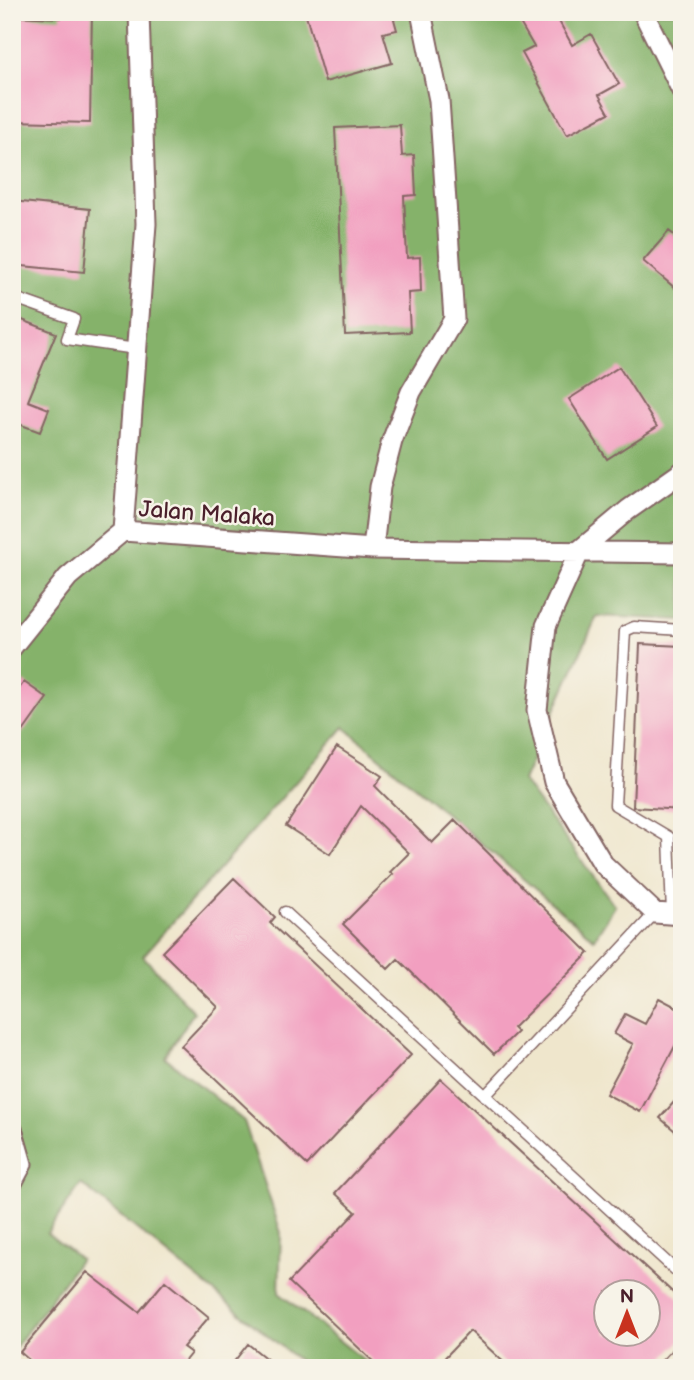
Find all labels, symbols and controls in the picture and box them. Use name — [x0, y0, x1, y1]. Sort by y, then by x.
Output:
street label: Jalan Malaka — [138, 495, 276, 533]
north arrow — [592, 1278, 662, 1348]
text: N — [620, 1286, 634, 1309]

